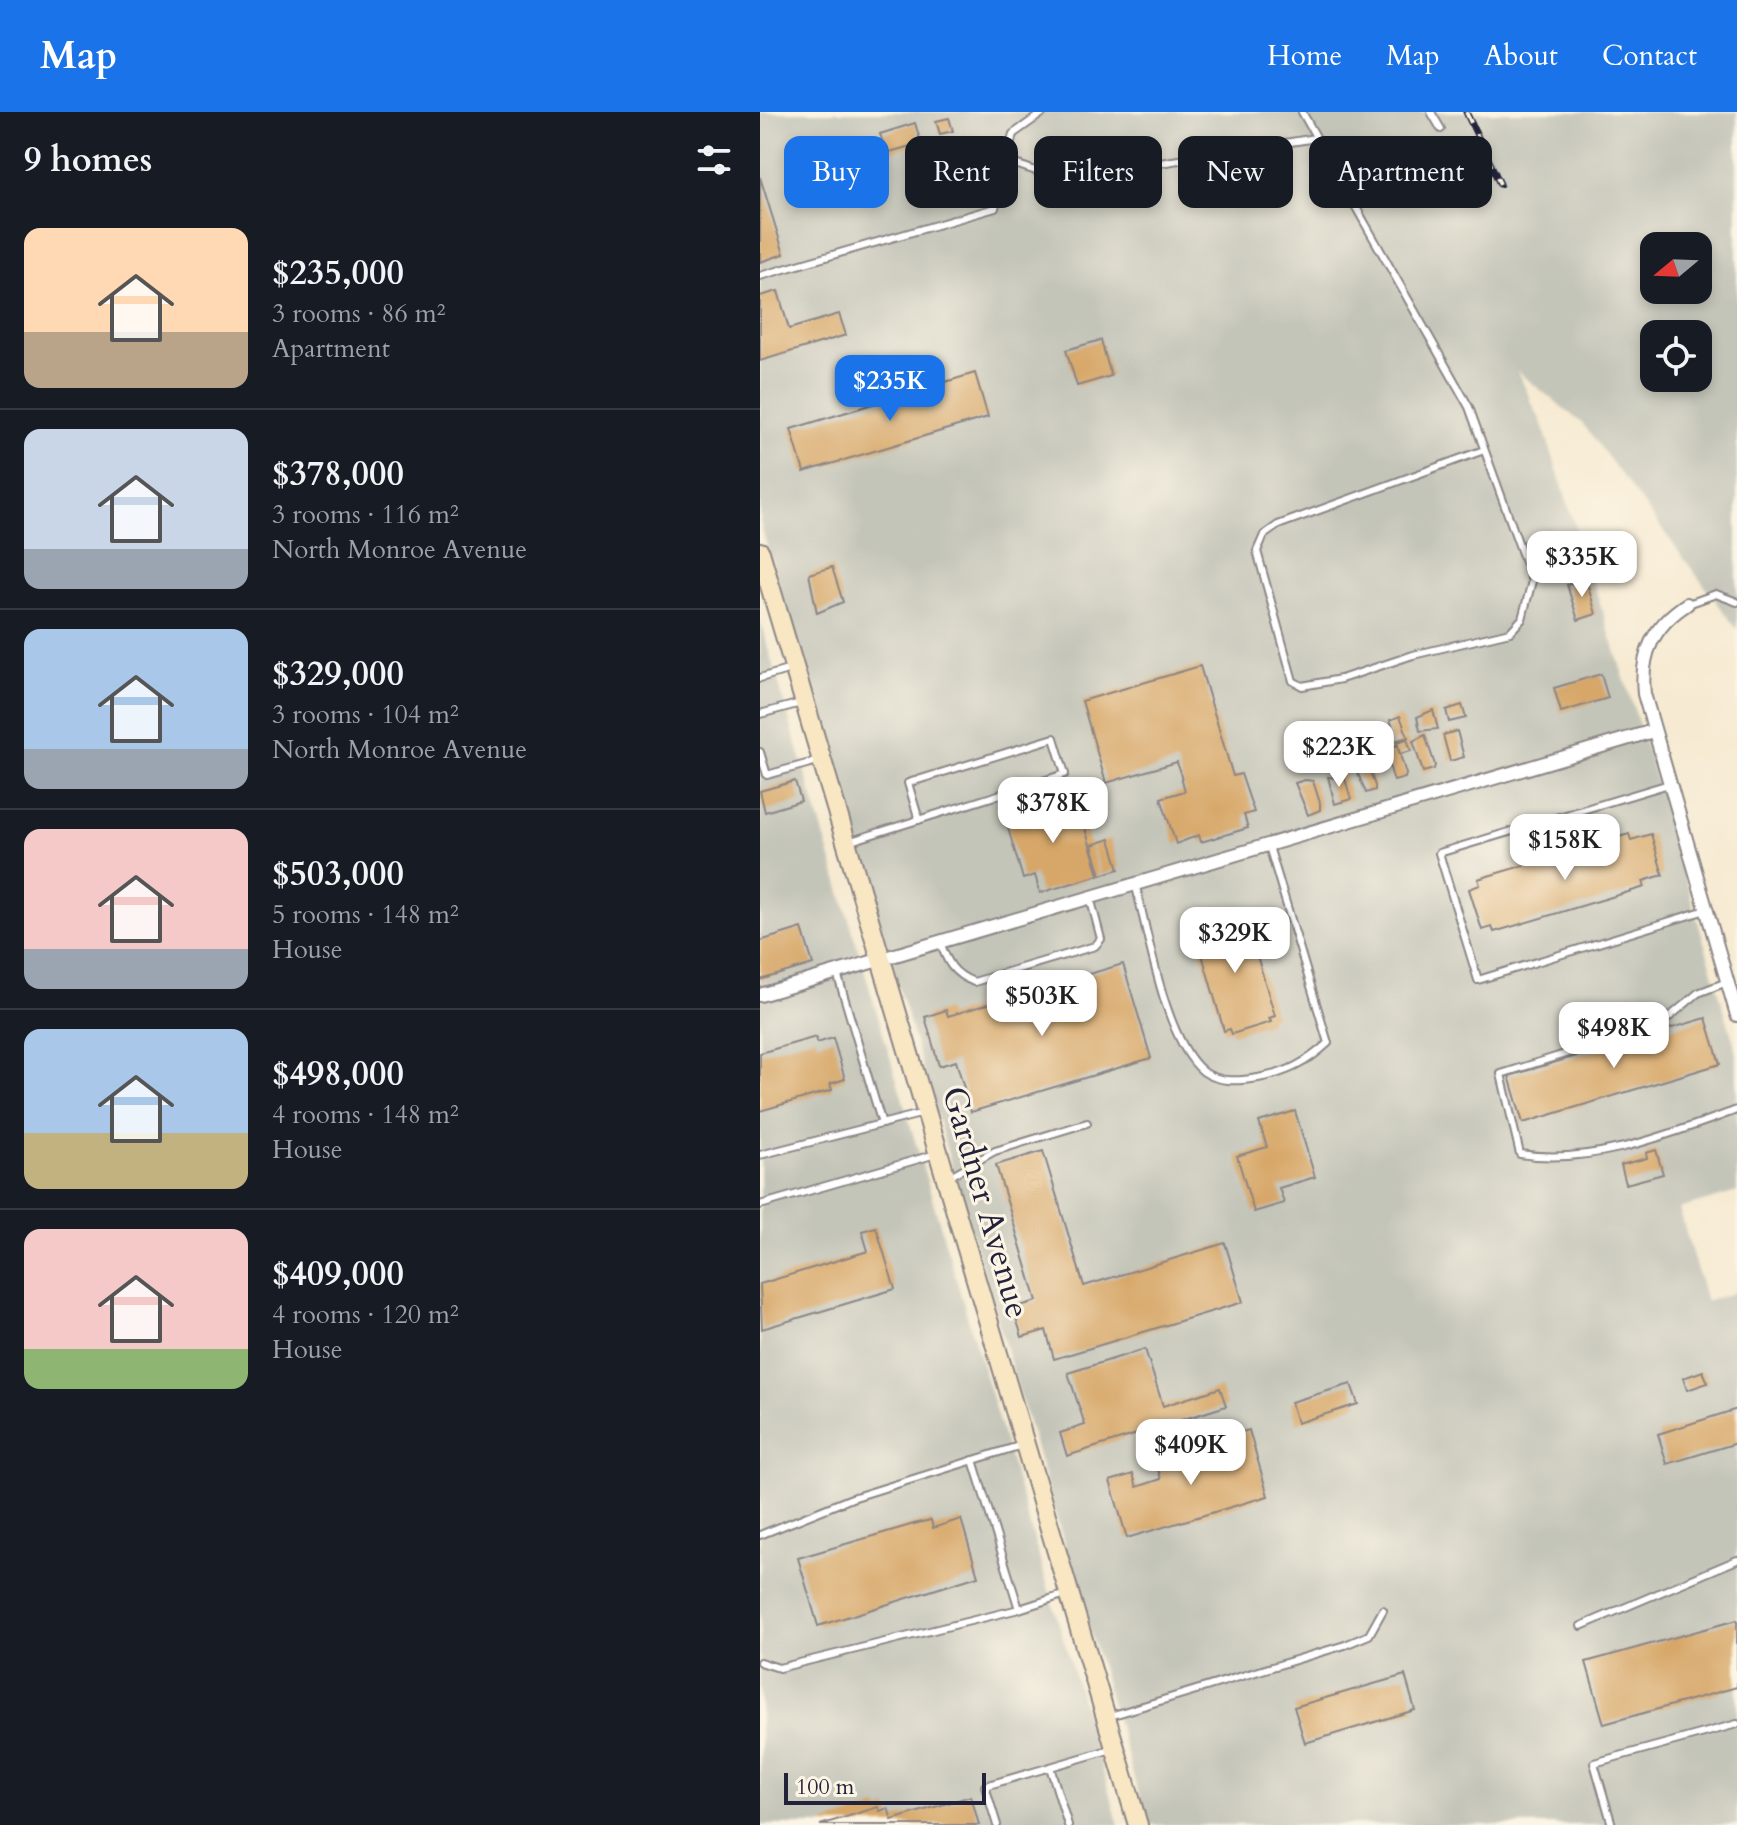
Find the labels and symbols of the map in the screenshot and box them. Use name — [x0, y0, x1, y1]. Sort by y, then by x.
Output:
north arrow — [1640, 232, 1712, 304]
pin: $235K — [834, 355, 946, 423]
pin: $335K — [1526, 531, 1638, 599]
pin: $223K — [1283, 721, 1395, 789]
pin: $378K — [997, 777, 1109, 845]
pin: $158K — [1509, 814, 1621, 882]
pin: $329K — [1179, 907, 1291, 975]
pin: $503K — [986, 970, 1098, 1038]
pin: $498K — [1558, 1002, 1670, 1070]
street label: Gardner Avenue — [931, 1081, 1041, 1323]
pin: $409K — [1135, 1419, 1247, 1487]
scale bar — [784, 1769, 986, 1805]

